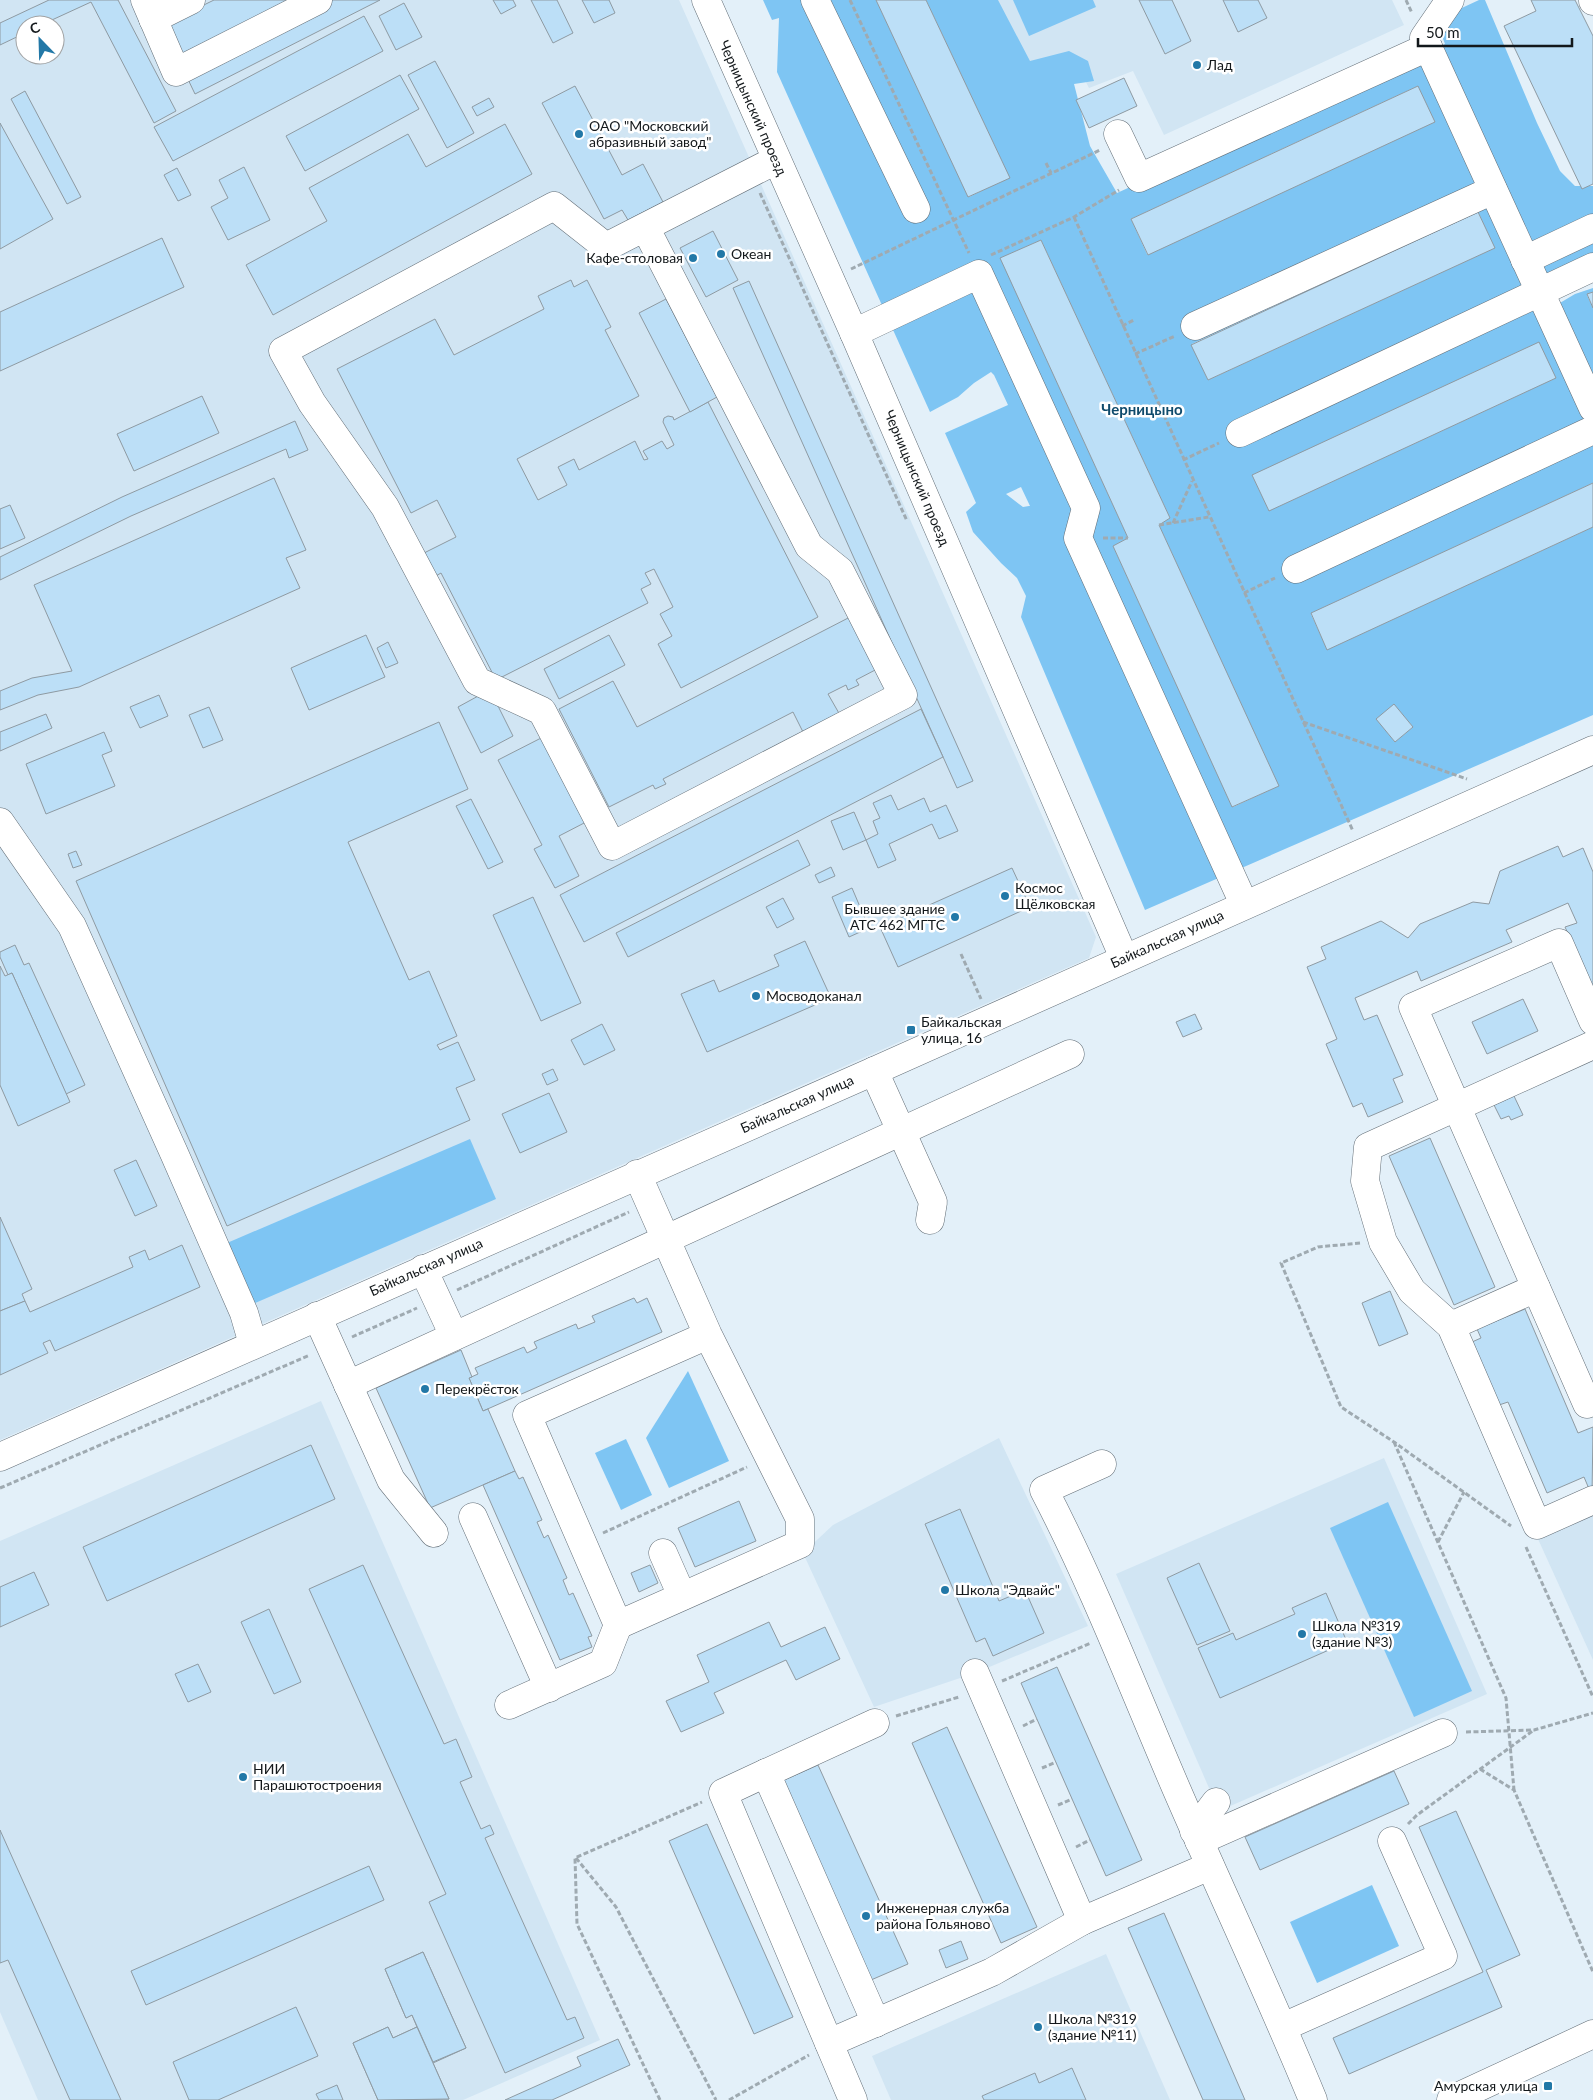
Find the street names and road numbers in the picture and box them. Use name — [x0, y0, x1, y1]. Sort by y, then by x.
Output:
street label: Черницынский проезд — [716, 38, 791, 178]
street label: Черницынский проезд — [881, 407, 954, 549]
street label: Байкальская улица — [1107, 906, 1226, 971]
street label: Байкальская улица — [737, 1071, 856, 1136]
street label: Байкальская улица — [366, 1234, 485, 1299]

